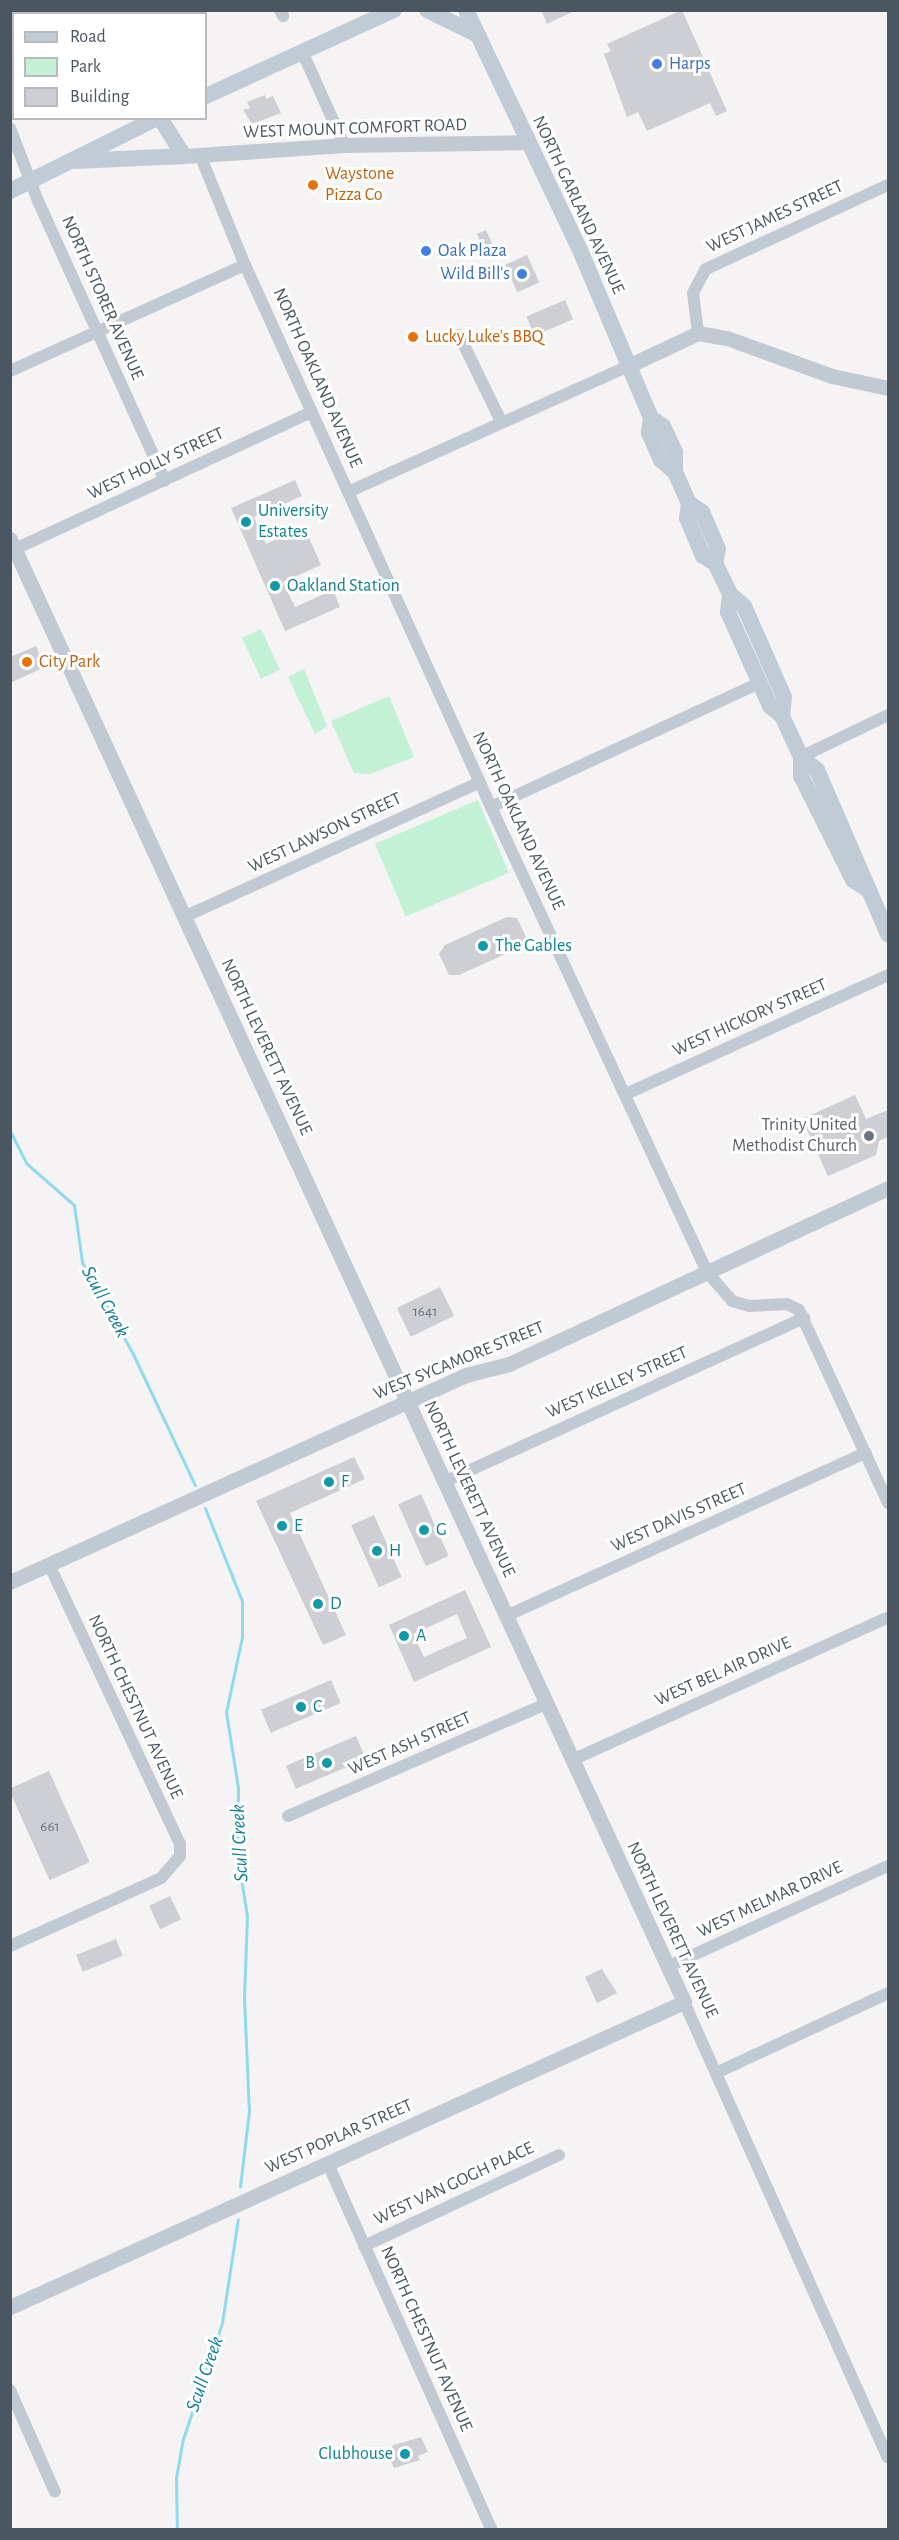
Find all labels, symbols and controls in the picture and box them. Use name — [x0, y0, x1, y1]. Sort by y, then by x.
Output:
legend — [12, 12, 207, 120]
text: Road — [70, 28, 106, 46]
place label: Harps — [669, 53, 711, 75]
marker: Harps — [650, 57, 664, 71]
text: Park — [70, 58, 101, 76]
text: Building — [70, 88, 129, 106]
street label: NORTH GARLAND AVENUE — [527, 113, 629, 297]
street label: WEST MOUNT COMFORT ROAD — [243, 114, 467, 144]
place label: Waystone Pizza Co — [325, 164, 394, 207]
street label: WEST JAMES STREET — [703, 176, 847, 258]
marker: Waystone Pizza Co — [306, 178, 320, 192]
street label: NORTH STORER AVENUE — [56, 213, 148, 383]
place label: Oak Plaza — [438, 240, 507, 262]
marker: Oak Plaza — [419, 244, 433, 258]
place label: Wild Bill's — [440, 263, 510, 285]
marker: Wild Bill's — [515, 267, 529, 281]
street label: NORTH OAKLAND AVENUE — [268, 285, 366, 471]
place label: Lucky Luke's BBQ — [425, 326, 543, 348]
marker: Lucky Luke's BBQ — [406, 330, 420, 344]
street label: WEST HOLLY STREET — [84, 423, 228, 505]
place label: University Estates — [258, 501, 328, 544]
marker: University Estates — [239, 515, 253, 529]
place label: Oakland Station — [287, 575, 400, 597]
marker: Oakland Station — [268, 579, 282, 593]
place label: City Park — [39, 651, 100, 673]
marker: City Park — [20, 655, 34, 669]
street label: NORTH OAKLAND AVENUE — [467, 728, 569, 914]
street label: WEST LAWSON STREET — [245, 788, 405, 878]
place label: The Gables — [495, 935, 572, 957]
marker: The Gables — [476, 939, 490, 953]
street label: NORTH LEVERETT AVENUE — [216, 955, 316, 1139]
street label: WEST HICKORY STREET — [669, 974, 831, 1062]
place label: Trinity United Methodist Church — [732, 1115, 857, 1158]
marker: Trinity United Methodist Church — [862, 1129, 876, 1143]
water label: Scull Creek — [76, 1262, 134, 1342]
house number: 1641 — [413, 1303, 437, 1321]
street label: WEST SYCAMORE STREET — [370, 1317, 548, 1405]
street label: WEST KELLEY STREET — [543, 1342, 691, 1424]
street label: NORTH LEVERETT AVENUE — [419, 1397, 519, 1581]
place label: F — [341, 1471, 349, 1493]
marker: F — [322, 1475, 336, 1489]
street label: WEST DAVIS STREET — [608, 1478, 750, 1558]
place label: E — [294, 1515, 303, 1537]
marker: E — [275, 1519, 289, 1533]
place label: G — [436, 1519, 447, 1541]
marker: G — [417, 1523, 431, 1537]
place label: H — [389, 1540, 401, 1562]
marker: H — [370, 1544, 384, 1558]
place label: D — [330, 1593, 342, 1615]
marker: D — [311, 1597, 325, 1611]
street label: NORTH CHESTNUT AVENUE — [83, 1612, 187, 1802]
place label: A — [416, 1625, 426, 1647]
marker: A — [397, 1629, 411, 1643]
street label: WEST BEL AIR DRIVE — [652, 1632, 794, 1712]
place label: C — [313, 1696, 322, 1718]
marker: C — [294, 1700, 308, 1714]
street label: WEST ASH STREET — [345, 1707, 475, 1781]
place label: B — [305, 1752, 315, 1774]
marker: B — [320, 1756, 334, 1770]
water label: Scull Creek — [226, 1803, 254, 1883]
house number: 661 — [40, 1818, 60, 1836]
street label: NORTH LEVERETT AVENUE — [622, 1838, 722, 2022]
street label: WEST MELMAR DRIVE — [694, 1857, 846, 1943]
street label: WEST POPLAR STREET — [262, 2095, 416, 2179]
street label: WEST VAN GOGH PLACE — [371, 2138, 537, 2230]
street label: NORTH CHESTNUT AVENUE — [375, 2243, 477, 2435]
water label: Scull Creek — [181, 2333, 229, 2415]
place label: Clubhouse — [318, 2443, 393, 2465]
marker: Clubhouse — [398, 2447, 412, 2461]

